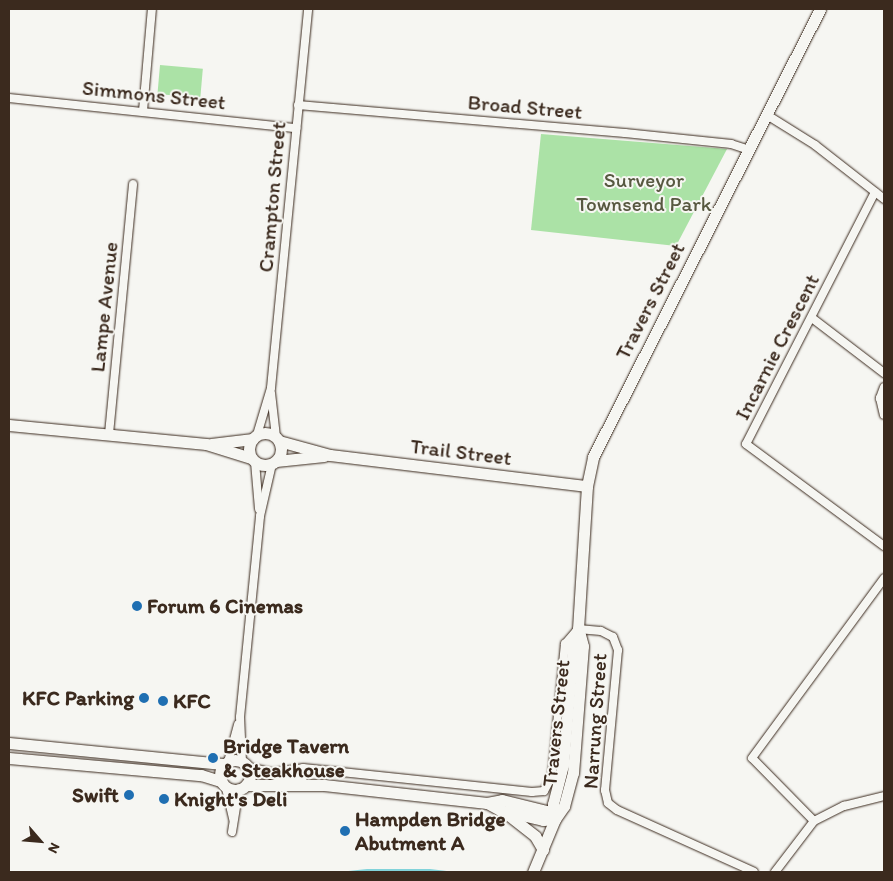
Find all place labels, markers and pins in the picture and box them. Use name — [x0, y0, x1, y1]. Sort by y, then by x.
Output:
place label: Forum 6 Cinemas — [147, 593, 303, 619]
marker: Forum 6 Cinemas — [131, 600, 143, 612]
place label: KFC Parking — [22, 685, 134, 711]
place label: KFC — [173, 688, 211, 714]
marker: KFC Parking — [138, 692, 150, 704]
marker: KFC — [157, 695, 169, 707]
place label: Bridge Tavern & Steakhouse — [223, 733, 347, 783]
marker: Bridge Tavern & Steakhouse — [207, 752, 219, 764]
place label: Swift — [72, 782, 119, 808]
place label: Knight's Deli — [174, 786, 287, 812]
marker: Swift — [123, 789, 135, 801]
marker: Knight's Deli — [158, 793, 170, 805]
place label: Hampden Bridge Abutment A — [355, 806, 506, 856]
marker: Hampden Bridge Abutment A — [339, 825, 351, 837]

